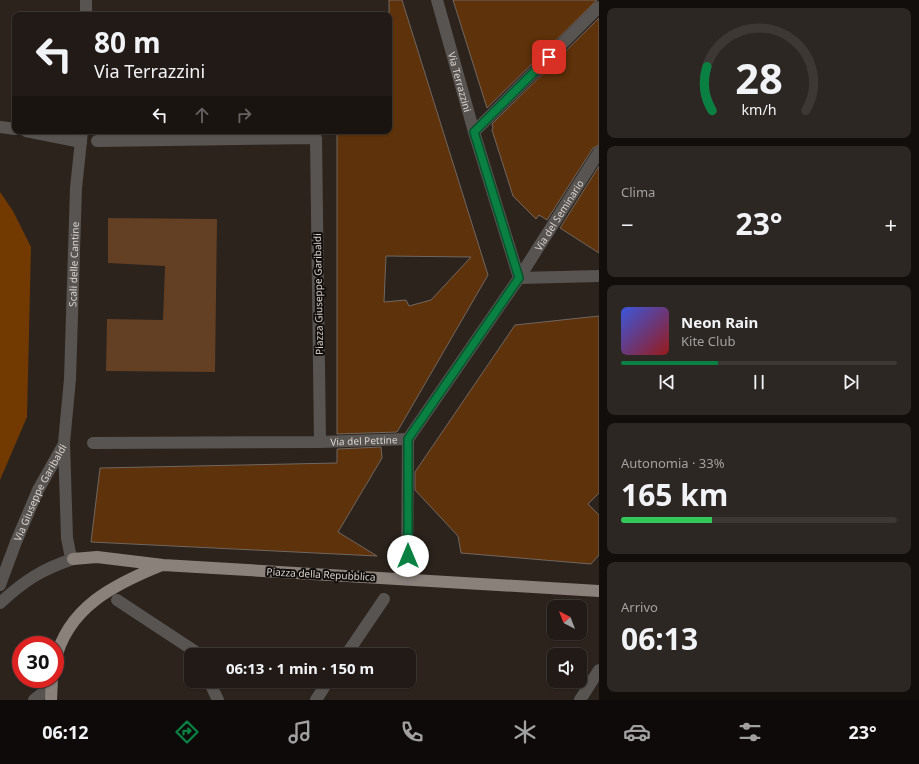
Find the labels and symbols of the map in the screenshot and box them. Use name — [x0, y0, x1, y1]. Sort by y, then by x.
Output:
pin — [532, 40, 566, 74]
street label: Via Terrazzini — [445, 50, 475, 114]
street label: Via del Seminario — [531, 177, 587, 253]
street label: Scali delle Cantine — [65, 221, 82, 307]
street label: Piazza Giuseppe Garibaldi — [310, 233, 326, 355]
street label: Via del Pettine — [330, 432, 398, 449]
street label: Via Giuseppe Garibaldi — [10, 441, 70, 543]
position arrow — [387, 535, 429, 577]
street label: Piazza della Repubblica — [266, 564, 376, 584]
north arrow — [547, 600, 587, 640]
speed limit sign: 30 — [12, 636, 64, 688]

